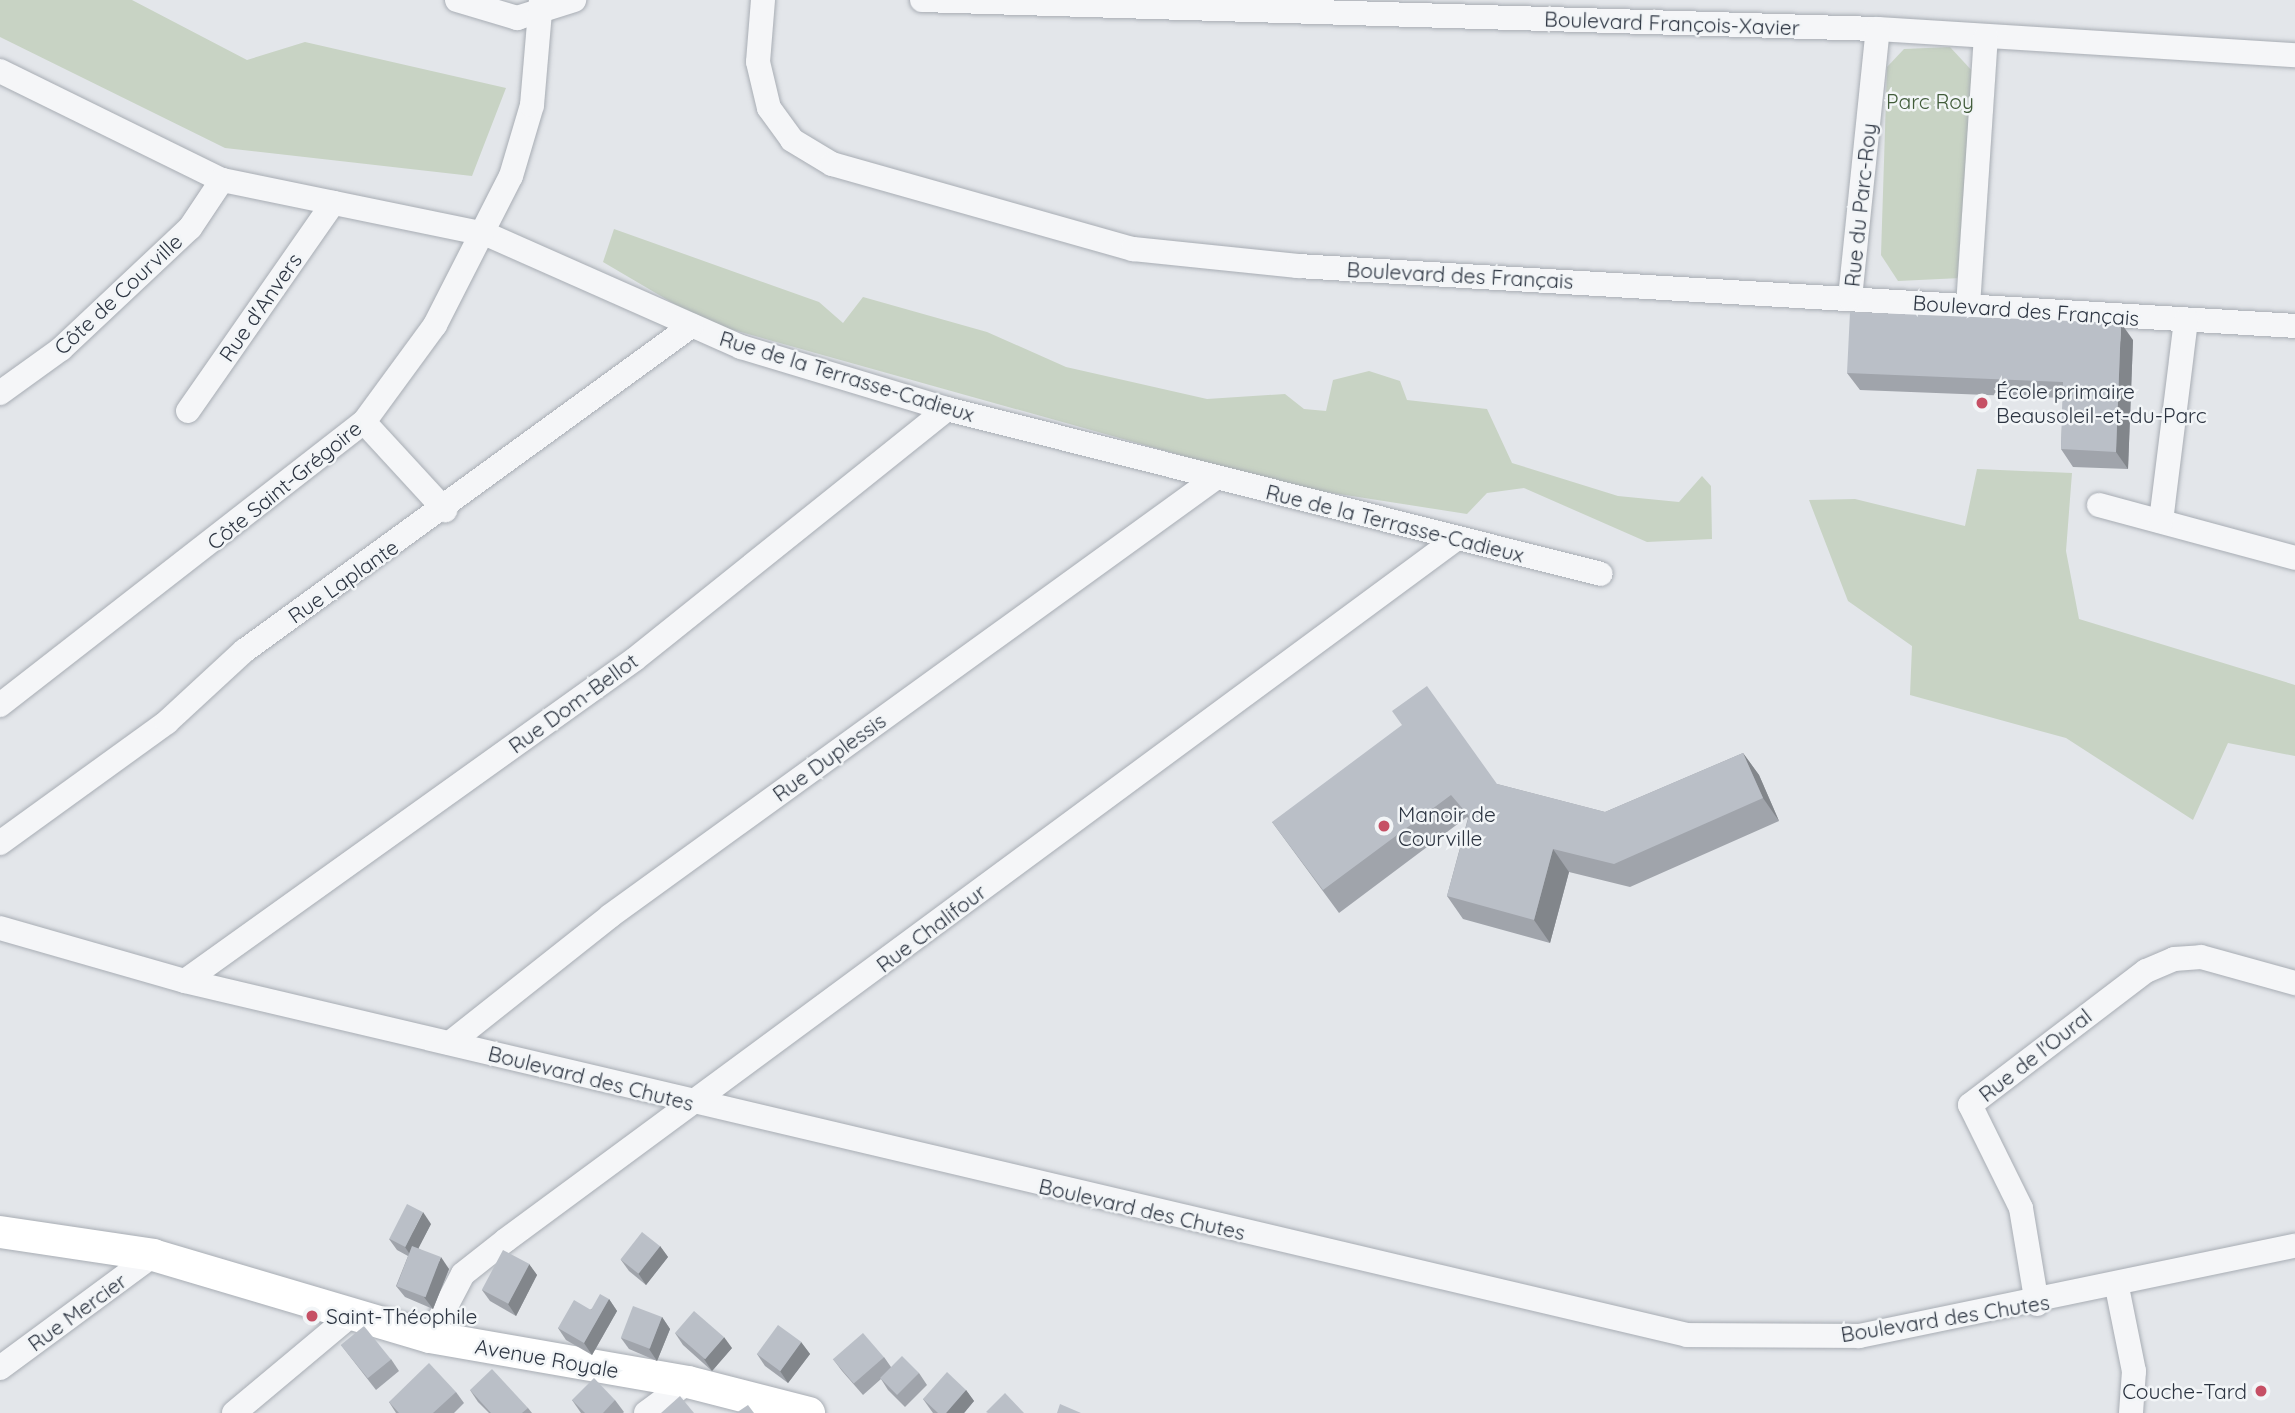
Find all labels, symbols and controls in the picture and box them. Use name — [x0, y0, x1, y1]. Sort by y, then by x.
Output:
street label: Boulevard François-Xavier — [1544, 6, 1800, 40]
park label: Parc Roy — [1886, 88, 1974, 114]
street label: Rue du Parc-Roy — [1839, 122, 1881, 288]
street label: Côte de Courville — [49, 228, 187, 360]
street label: Rue d'Anvers — [213, 248, 307, 366]
street label: Boulevard des Français — [1346, 256, 1574, 294]
street label: Boulevard des Français — [1912, 290, 2140, 330]
street label: Rue de la Terrasse-Cadieux — [717, 325, 977, 427]
place label: École primaire Beausoleil-et-du-Parc — [1996, 378, 2207, 428]
marker: École primaire Beausoleil-et-du-Parc — [1974, 395, 1990, 411]
street label: Côte Saint-Grégoire — [202, 415, 366, 555]
street label: Rue de la Terrasse-Cadieux — [1263, 479, 1527, 567]
street label: Rue Laplante — [283, 534, 403, 628]
street label: Rue Dom-Bellot — [504, 648, 642, 758]
street label: Rue Duplessis — [768, 708, 890, 806]
place label: Manoir de Courville — [1398, 801, 1496, 851]
marker: Manoir de Courville — [1376, 818, 1392, 834]
street label: Rue Chalifour — [871, 879, 991, 977]
street label: Rue de l'Oural — [1974, 1003, 2096, 1107]
street label: Boulevard des Chutes — [486, 1040, 696, 1116]
street label: Boulevard des Chutes — [1036, 1173, 1248, 1245]
street label: Rue Mercier — [23, 1268, 131, 1356]
street label: Boulevard des Chutes — [1839, 1289, 2051, 1347]
place label: Saint-Théophile — [326, 1303, 477, 1329]
marker: Saint-Théophile — [304, 1308, 320, 1324]
street label: Avenue Royale — [473, 1333, 621, 1383]
place label: Couche-Tard — [2122, 1378, 2247, 1404]
marker: Couche-Tard — [2253, 1383, 2269, 1399]

